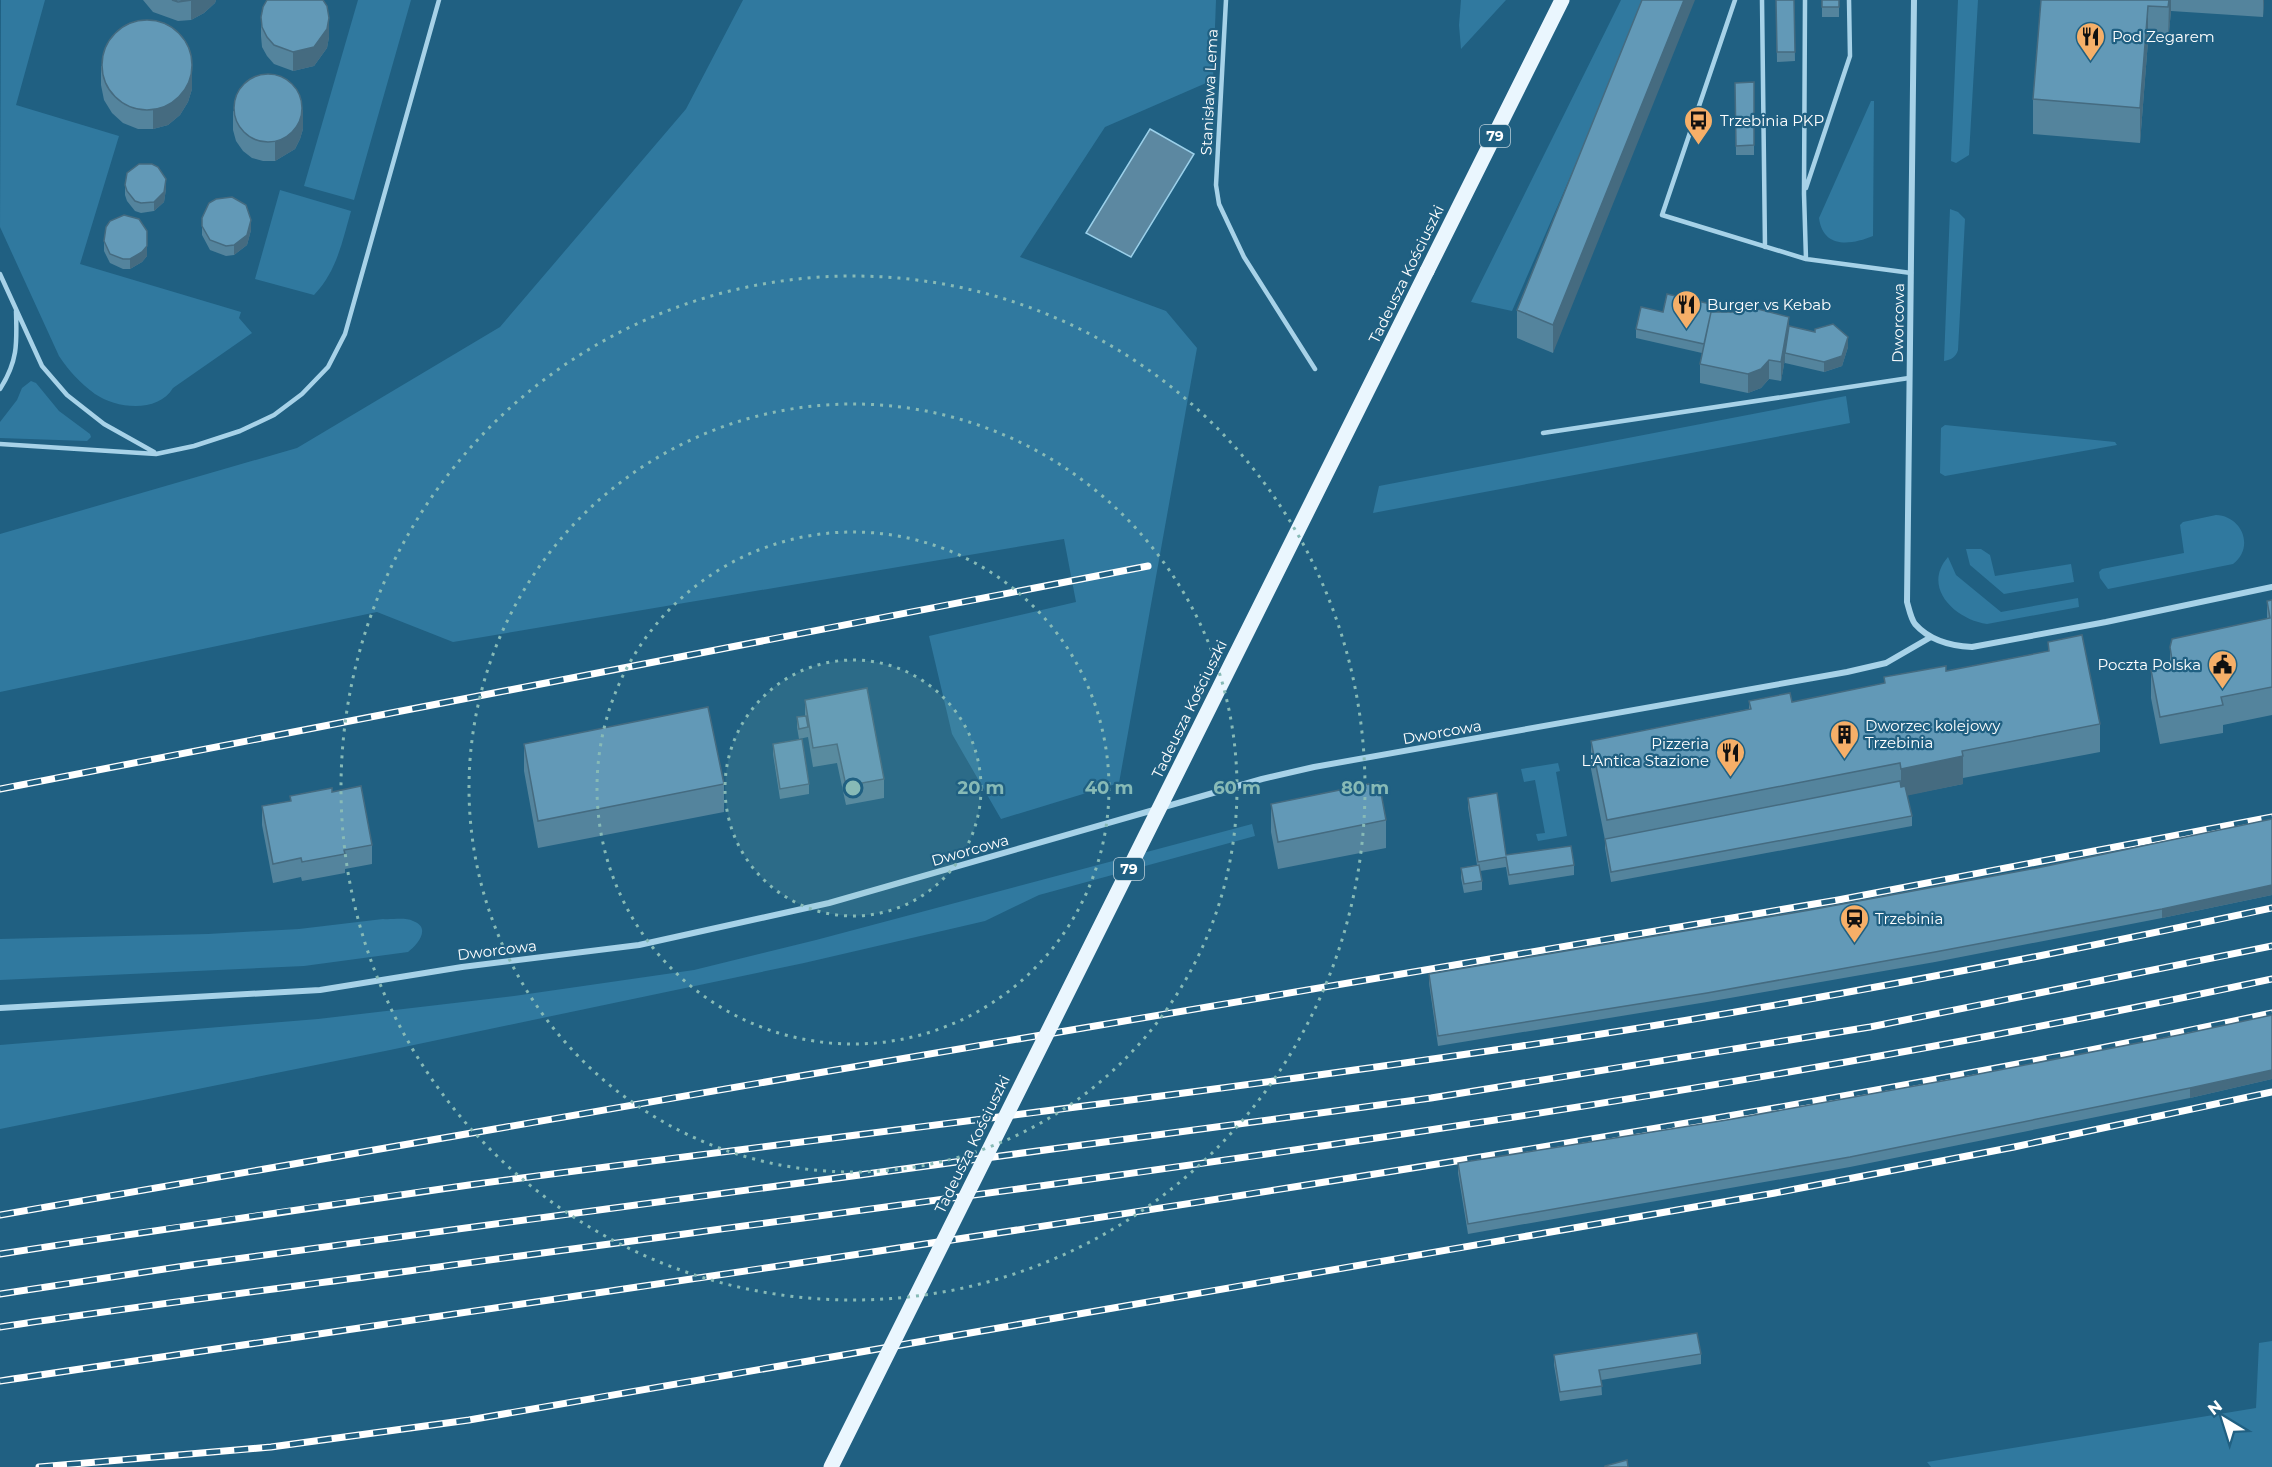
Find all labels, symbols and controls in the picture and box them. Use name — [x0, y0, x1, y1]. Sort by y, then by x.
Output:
restaurant icon: Pod Zegarem — [2075, 20, 2107, 62]
place label: Pod Zegarem — [2112, 27, 2215, 46]
street label: Stanisława Lema — [1196, 28, 1222, 156]
bus stop icon: Trzebinia PKP — [1683, 104, 1715, 146]
place label: Trzebinia PKP — [1720, 111, 1824, 130]
road number: 79 — [1480, 125, 1510, 147]
street label: Tadeusza Kościuszki — [1364, 202, 1448, 346]
street label: Dworcowa — [1888, 283, 1908, 363]
restaurant icon: Burger vs Kebab — [1670, 288, 1702, 330]
place label: Burger vs Kebab — [1707, 295, 1831, 314]
street label: Tadeusza Kościuszki — [1147, 637, 1231, 781]
public building icon: Poczta Polska — [2206, 648, 2238, 690]
place label: Poczta Polska — [2097, 655, 2201, 674]
street label: Dworcowa — [1401, 716, 1483, 748]
place label: Dworzec kolejowy Trzebinia — [1865, 716, 2001, 752]
building icon: Dworzec kolejowy Trzebinia — [1828, 718, 1860, 760]
place label: Pizzeria L'Antica Stazione — [1581, 734, 1709, 770]
restaurant icon: Pizzeria L'Antica Stazione — [1714, 736, 1746, 778]
text: 20 m — [958, 777, 1004, 799]
text: 40 m — [1085, 777, 1133, 799]
text: 60 m — [1213, 777, 1261, 799]
text: 80 m — [1341, 777, 1389, 799]
centre of rings — [843, 778, 863, 798]
street label: Dworcowa — [929, 830, 1011, 870]
road number: 79 — [1114, 858, 1144, 880]
station icon: Trzebinia — [1838, 902, 1870, 944]
place label: Trzebinia — [1875, 909, 1943, 928]
street label: Dworcowa — [456, 936, 538, 964]
street label: Tadeusza Kościuszki — [930, 1072, 1014, 1216]
north arrow — [2194, 1389, 2254, 1449]
text: N — [2204, 1396, 2226, 1419]

